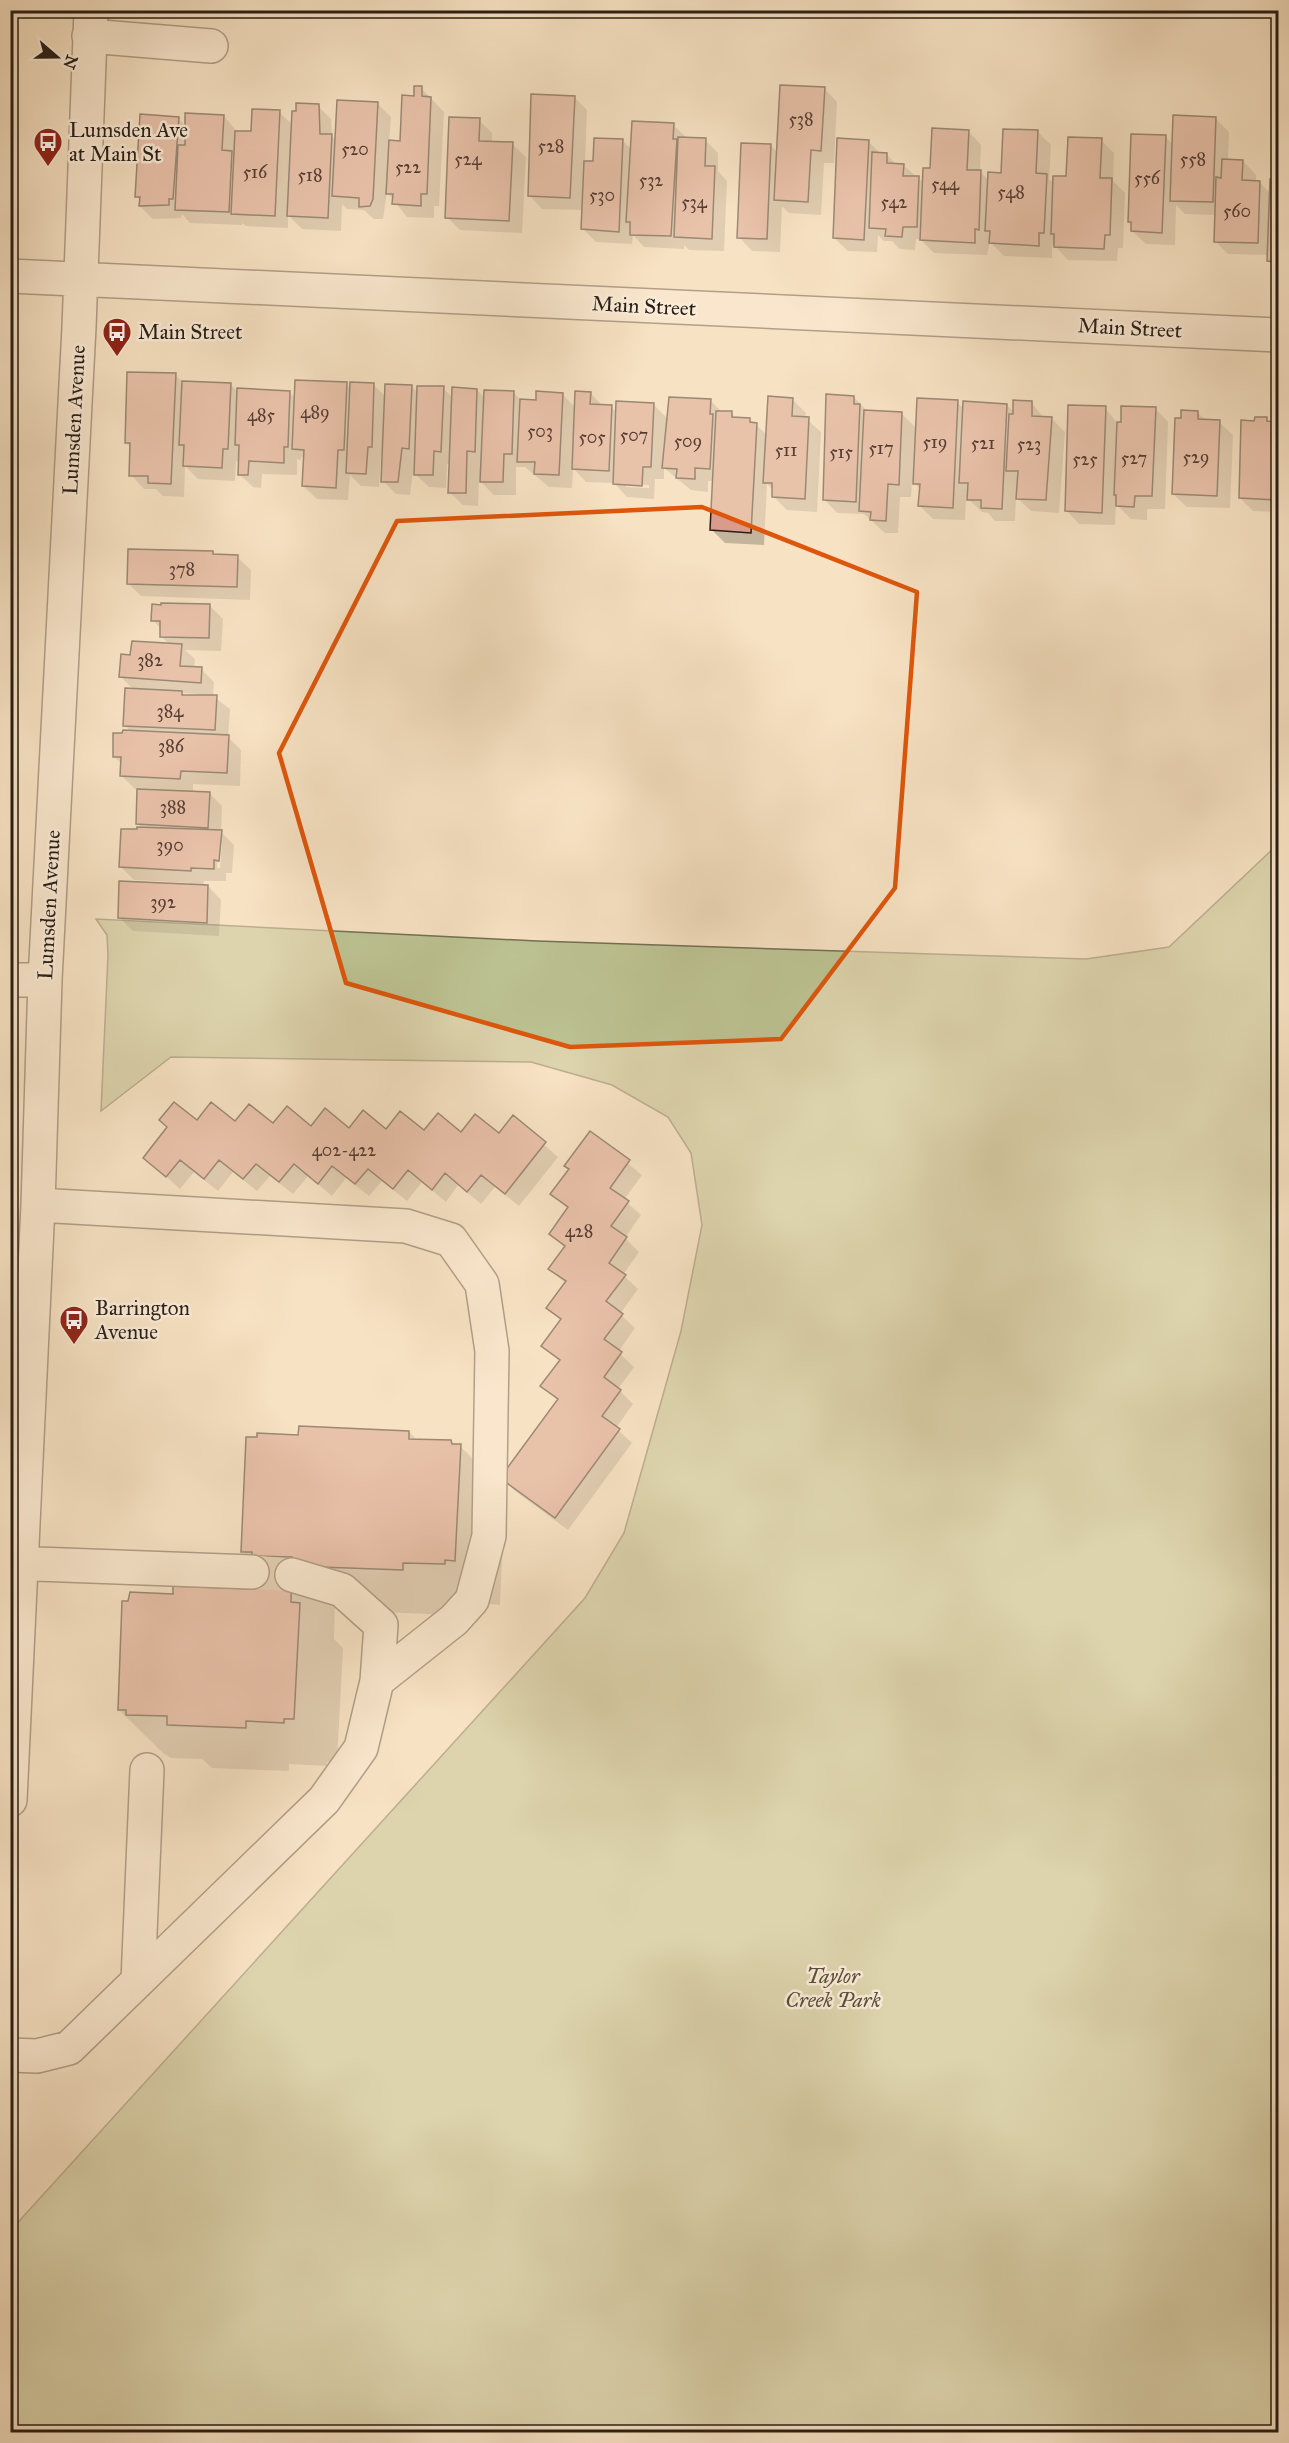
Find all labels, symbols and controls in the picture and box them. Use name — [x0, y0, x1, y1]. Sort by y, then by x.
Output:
north arrow — [27, 27, 87, 87]
text: N — [59, 52, 82, 72]
house number: 538 — [788, 108, 814, 130]
place label: Lumsden Ave at Main St — [69, 117, 188, 167]
bus stop icon: Lumsden Ave at Main St — [32, 126, 64, 168]
house number: 528 — [538, 135, 564, 157]
house number: 520 — [341, 138, 369, 160]
house number: 524 — [454, 148, 483, 170]
house number: 558 — [1180, 148, 1206, 170]
house number: 522 — [395, 156, 421, 178]
house number: 516 — [243, 161, 268, 183]
house number: 518 — [297, 164, 323, 186]
house number: 556 — [1134, 167, 1161, 189]
house number: 532 — [639, 169, 663, 191]
house number: 544 — [931, 173, 960, 195]
house number: 548 — [997, 181, 1025, 203]
house number: 530 — [589, 184, 615, 206]
house number: 534 — [681, 191, 708, 213]
house number: 542 — [881, 191, 908, 213]
house number: 560 — [1223, 200, 1251, 222]
street label: Main Street — [591, 290, 697, 322]
street label: Main Street — [1077, 312, 1183, 344]
bus stop icon: Main Street — [101, 316, 133, 358]
place label: Main Street — [138, 319, 243, 345]
street label: Lumsden Avenue — [57, 344, 91, 496]
house number: 489 — [300, 401, 330, 423]
house number: 485 — [247, 404, 276, 426]
house number: 503 — [527, 420, 553, 442]
house number: 507 — [620, 424, 648, 446]
house number: 505 — [578, 426, 606, 448]
house number: 509 — [674, 430, 702, 452]
house number: 519 — [922, 431, 948, 453]
house number: 521 — [971, 432, 995, 454]
house number: 523 — [1017, 433, 1041, 455]
house number: 517 — [868, 437, 894, 459]
house number: 511 — [775, 439, 797, 461]
house number: 515 — [829, 441, 853, 463]
house number: 529 — [1183, 446, 1209, 468]
house number: 527 — [1121, 447, 1147, 469]
house number: 525 — [1072, 448, 1098, 470]
house number: 378 — [169, 558, 195, 580]
house number: 382 — [137, 649, 163, 671]
house number: 384 — [157, 700, 184, 722]
house number: 386 — [158, 735, 185, 757]
house number: 388 — [160, 796, 186, 818]
street label: Lumsden Avenue — [32, 829, 66, 981]
house number: 390 — [156, 834, 184, 856]
house number: 392 — [150, 891, 176, 913]
house number: 402-422 — [312, 1139, 376, 1161]
house number: 428 — [565, 1220, 593, 1242]
place label: Barrington Avenue — [94, 1295, 190, 1345]
bus stop icon: Barrington Avenue — [58, 1304, 90, 1346]
park label: Taylor Creek Park — [785, 1963, 881, 2013]

